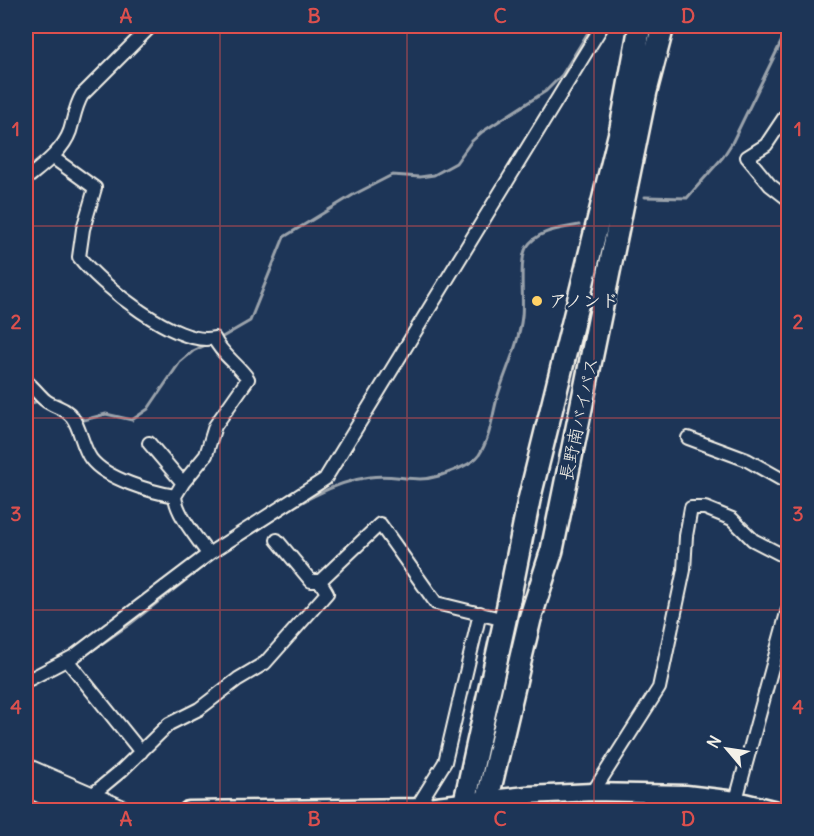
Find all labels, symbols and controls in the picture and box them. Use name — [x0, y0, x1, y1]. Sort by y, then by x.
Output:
text: A — [120, 3, 133, 28]
text: B — [307, 3, 321, 28]
text: C — [493, 3, 507, 28]
text: D — [681, 3, 695, 28]
text: 1 — [12, 116, 20, 141]
text: 1 — [794, 116, 802, 141]
place label: アノンド — [549, 289, 619, 312]
marker: アノンド — [530, 294, 544, 308]
text: 2 — [11, 309, 22, 334]
text: 2 — [793, 309, 804, 334]
street label: 長野南バイパス — [554, 355, 603, 483]
text: 3 — [10, 501, 22, 526]
text: 3 — [792, 501, 804, 526]
text: 4 — [10, 694, 22, 719]
text: 4 — [792, 694, 804, 719]
north arrow — [697, 719, 757, 779]
text: N — [702, 732, 725, 751]
text: A — [120, 806, 133, 831]
text: B — [307, 806, 321, 831]
text: C — [493, 806, 507, 831]
text: D — [681, 806, 695, 831]

